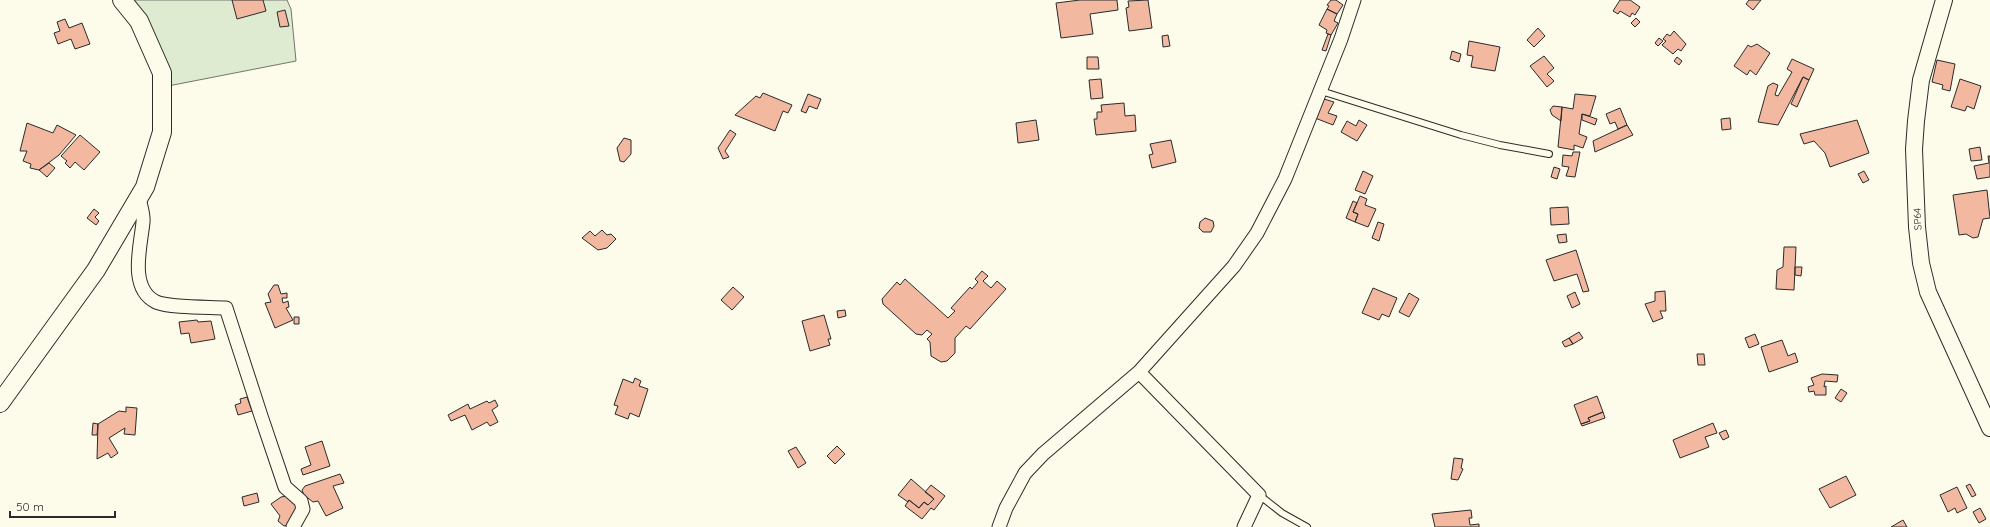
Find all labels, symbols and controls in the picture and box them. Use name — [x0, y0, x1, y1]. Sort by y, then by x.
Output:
street label: SP64 — [1910, 207, 1925, 230]
scale bar — [10, 493, 115, 519]
text: 50 m — [16, 499, 44, 514]

